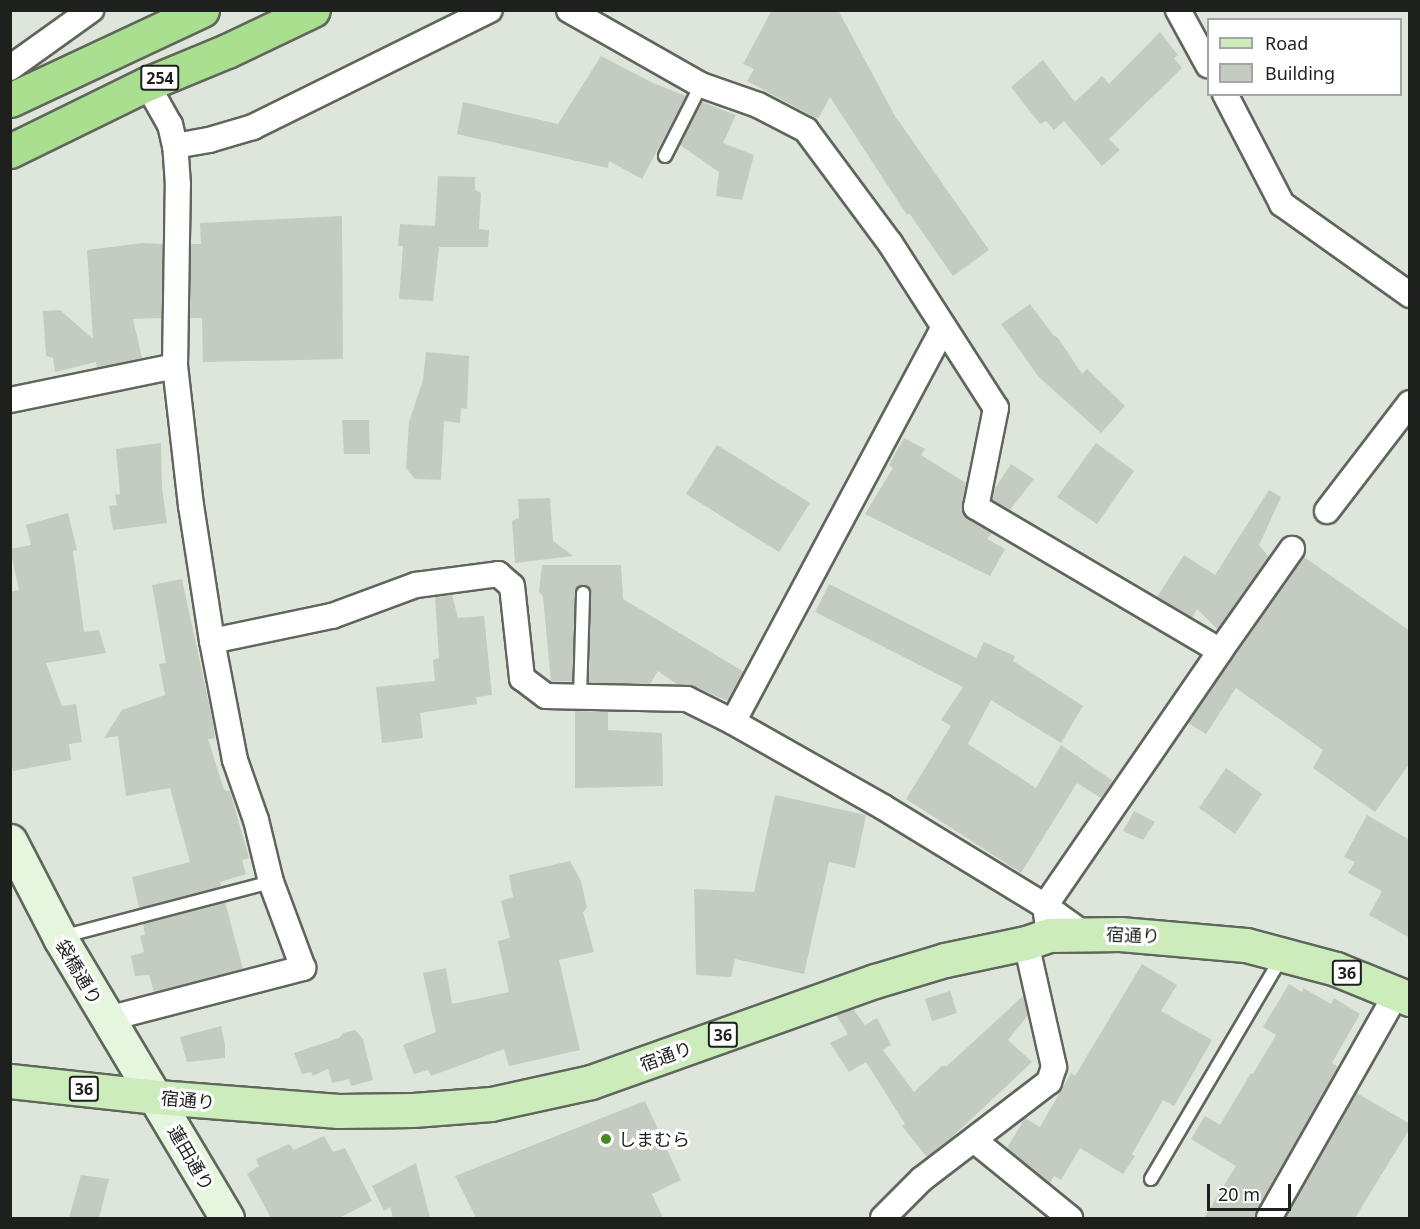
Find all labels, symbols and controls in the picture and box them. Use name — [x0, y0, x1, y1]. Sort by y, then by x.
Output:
legend — [1207, 18, 1402, 96]
text: Road — [1265, 31, 1308, 55]
text: Building — [1265, 61, 1335, 85]
road number: 254 — [139, 65, 181, 91]
street label: 宿通り — [1106, 923, 1160, 947]
street label: 袋橋通り — [52, 935, 106, 1009]
road number: 36 — [1330, 960, 1364, 986]
road number: 36 — [706, 1022, 740, 1048]
street label: 宿通り — [637, 1037, 695, 1075]
road number: 36 — [68, 1076, 100, 1102]
street label: 宿通り — [160, 1087, 216, 1113]
street label: 蓮田通り — [164, 1121, 218, 1195]
place label: しまむら — [618, 1128, 690, 1150]
marker: しまむら — [599, 1132, 613, 1146]
scale bar — [1210, 1172, 1294, 1210]
text: 20 m — [1218, 1182, 1260, 1206]

